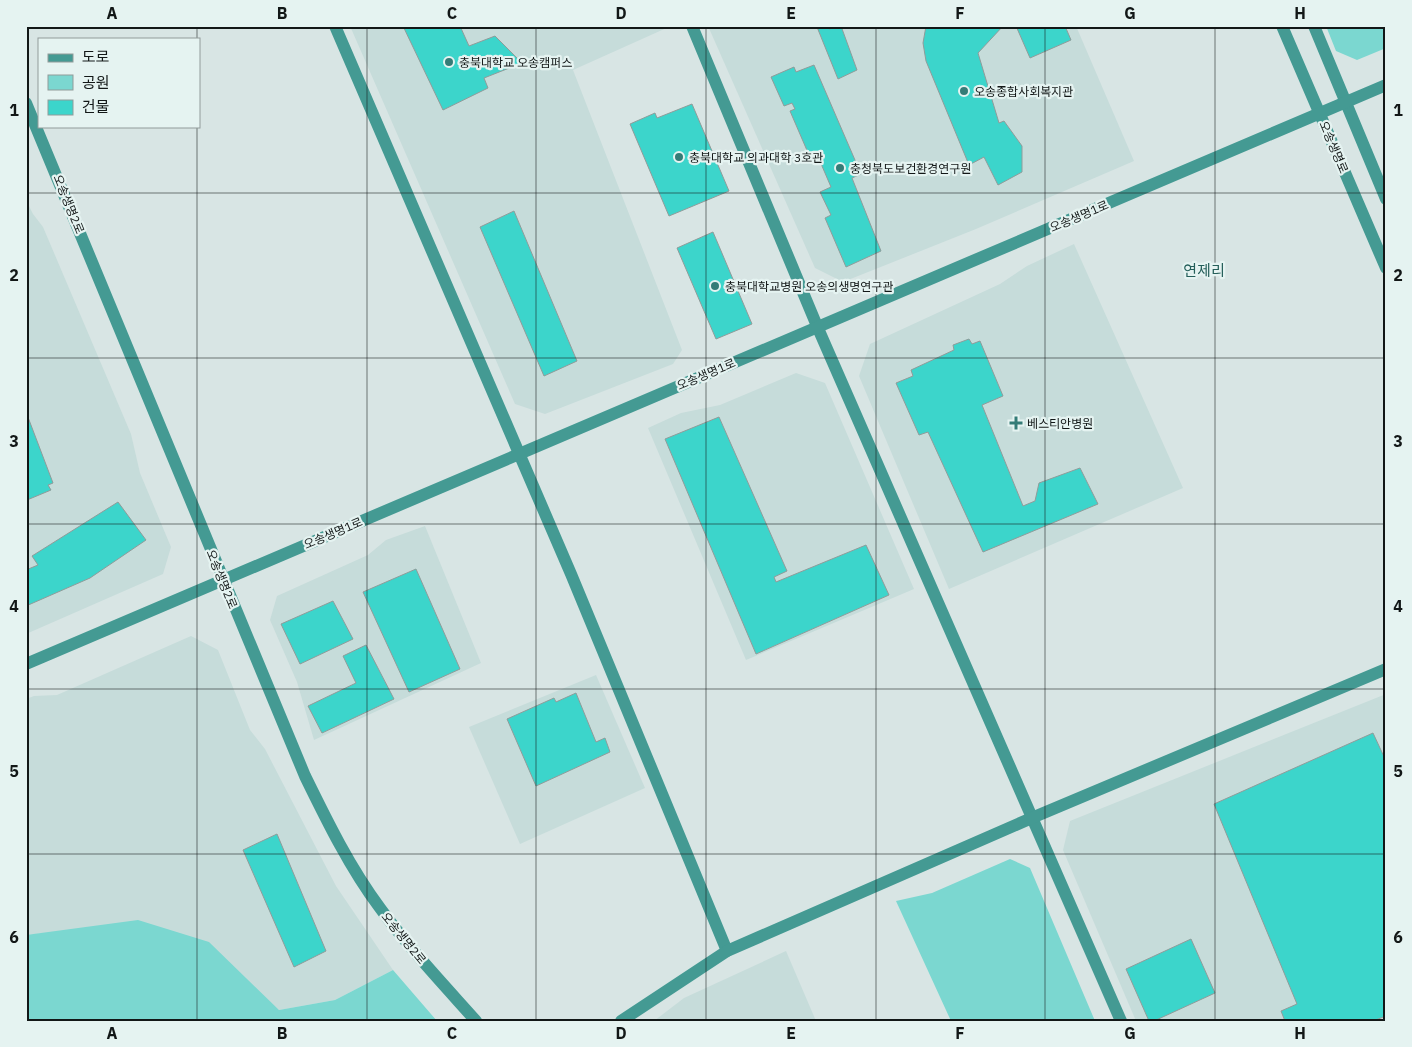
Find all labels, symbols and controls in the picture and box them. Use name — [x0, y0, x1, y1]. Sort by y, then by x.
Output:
text: A — [107, 3, 118, 23]
text: B — [277, 3, 288, 23]
text: C — [447, 3, 457, 23]
text: D — [615, 3, 627, 23]
text: E — [786, 3, 796, 23]
text: F — [955, 3, 965, 23]
text: G — [1124, 3, 1136, 23]
text: H — [1294, 3, 1306, 23]
legend — [38, 38, 200, 128]
text: 도로 — [82, 47, 110, 66]
place label: 충북대학교 오송캠퍼스 — [459, 55, 572, 70]
marker: 충북대학교 오송캠퍼스 — [443, 56, 455, 68]
text: 공원 — [82, 73, 110, 92]
place label: 오송종합사회복지관 — [974, 84, 1073, 99]
marker: 오송종합사회복지관 — [958, 85, 970, 97]
text: 건물 — [82, 97, 110, 116]
text: 1 — [9, 100, 19, 120]
text: 1 — [1393, 100, 1403, 120]
street label: 오송생명로 — [1316, 119, 1352, 175]
place label: 충북대학교 의과대학 3호관 — [689, 150, 823, 165]
marker: 충북대학교 의과대학 3호관 — [673, 151, 685, 163]
place label: 충청북도보건환경연구원 — [850, 161, 971, 176]
marker: 충청북도보건환경연구원 — [834, 162, 846, 174]
street label: 오송생명2로 — [50, 172, 88, 236]
street label: 오송생명1로 — [1047, 197, 1111, 235]
district label: 연제리 — [1183, 261, 1225, 280]
text: 2 — [9, 265, 19, 285]
text: 2 — [1393, 265, 1403, 285]
place label: 충북대학교병원 오송의생명연구관 — [725, 279, 893, 294]
marker: 충북대학교병원 오송의생명연구관 — [709, 280, 721, 292]
street label: 오송생명1로 — [674, 355, 738, 393]
marker: 베스티안병원 — [1009, 416, 1023, 430]
place label: 베스티안병원 — [1027, 416, 1093, 431]
text: 3 — [9, 431, 19, 451]
text: 3 — [1393, 431, 1403, 451]
street label: 오송생명1로 — [301, 514, 365, 552]
street label: 오송생명2로 — [203, 547, 241, 611]
text: 4 — [9, 596, 19, 616]
text: 4 — [1393, 596, 1403, 616]
text: 5 — [9, 761, 19, 781]
text: 5 — [1393, 761, 1403, 781]
street label: 오송생명2로 — [379, 909, 429, 967]
text: 6 — [9, 927, 19, 947]
text: 6 — [1393, 927, 1403, 947]
text: A — [107, 1023, 118, 1043]
text: B — [277, 1023, 288, 1043]
text: C — [447, 1023, 457, 1043]
text: D — [615, 1023, 627, 1043]
text: E — [786, 1023, 796, 1043]
text: F — [955, 1023, 965, 1043]
text: G — [1124, 1023, 1136, 1043]
text: H — [1294, 1023, 1306, 1043]

